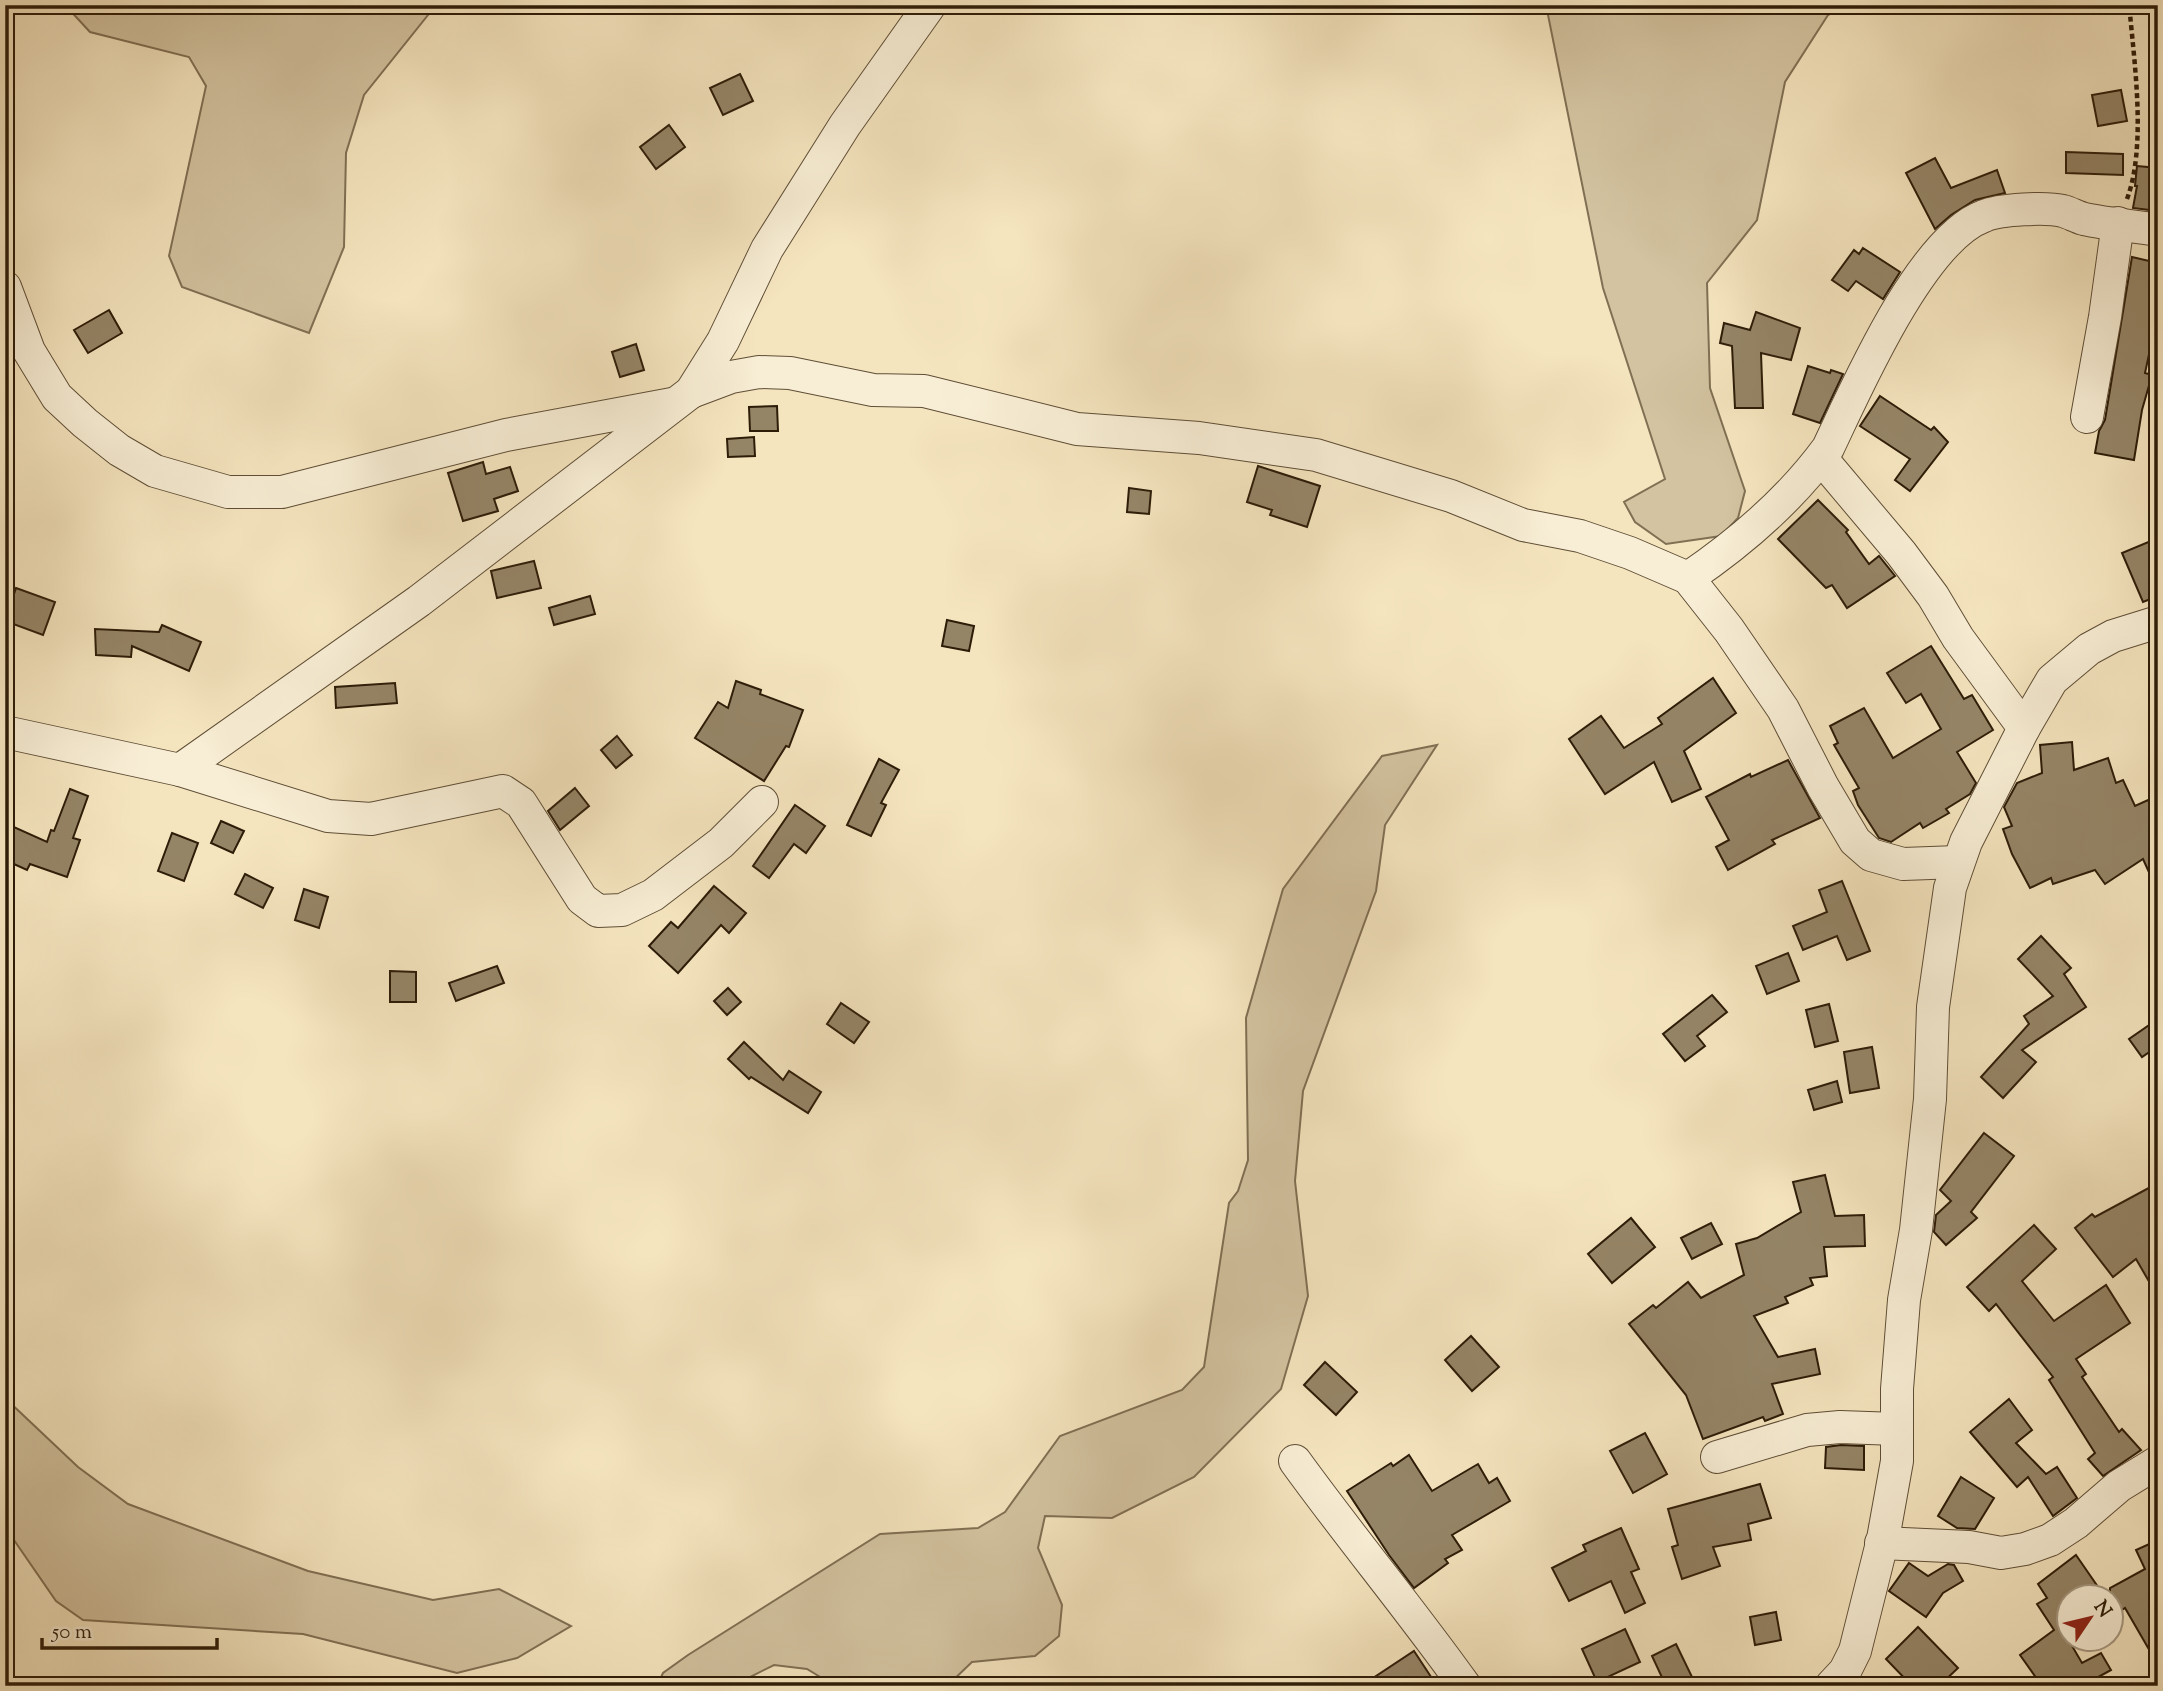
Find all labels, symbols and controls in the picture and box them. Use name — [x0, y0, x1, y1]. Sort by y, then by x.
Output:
north arrow — [2054, 1582, 2124, 1652]
text: N — [2086, 1596, 2117, 1624]
scale bar — [42, 1607, 217, 1651]
text: 50 m — [51, 1618, 92, 1648]

